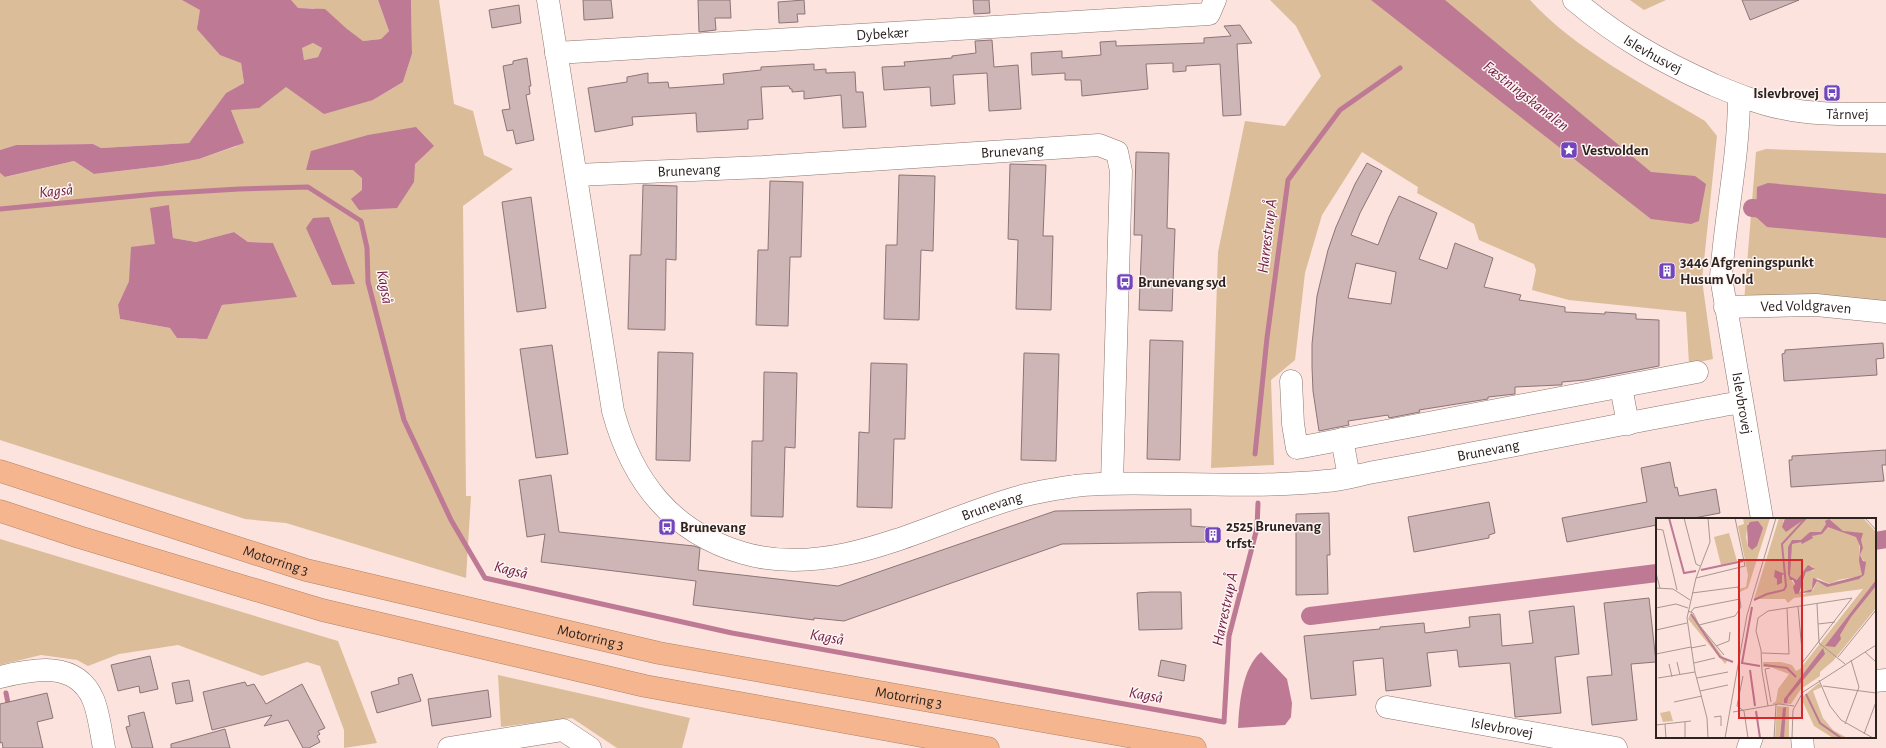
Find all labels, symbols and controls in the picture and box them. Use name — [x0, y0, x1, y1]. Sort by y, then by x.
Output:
street label: Dybekær — [856, 24, 909, 43]
street label: Islevhusvej — [1621, 32, 1684, 76]
water label: Fæstningskanalen — [1480, 58, 1572, 134]
bus stop icon: Islevbrovej — [1822, 83, 1842, 103]
place label: Islevbrovej — [1753, 86, 1819, 101]
street label: Tårnvej — [1826, 106, 1869, 122]
place icon: Vestvolden — [1559, 140, 1579, 160]
street label: Brunevang — [980, 141, 1045, 160]
place label: Vestvolden — [1582, 143, 1649, 158]
street label: Brunevang — [657, 161, 721, 179]
water label: Kagså — [38, 182, 74, 200]
water label: Harrestrup Å — [1253, 198, 1280, 274]
place label: 3446 Afgreningspunkt Husum Vold — [1680, 255, 1814, 287]
building icon: 3446 Afgreningspunkt Husum Vold — [1657, 261, 1677, 281]
water label: Kagså — [374, 269, 396, 305]
bus stop icon: Brunevang syd — [1115, 272, 1135, 292]
place label: Brunevang syd — [1138, 275, 1226, 290]
street label: Ved Voldgraven — [1760, 297, 1852, 316]
street label: Islevbrovej — [1730, 371, 1755, 435]
street label: Brunevang — [1456, 437, 1521, 464]
street label: Brunevang — [960, 489, 1024, 523]
bus stop icon: Brunevang — [657, 517, 677, 537]
inset map — [1656, 518, 1876, 738]
place label: 2525 Brunevang trfst. — [1226, 519, 1322, 551]
place label: Brunevang — [680, 520, 746, 535]
building icon: 2525 Brunevang trfst. — [1203, 525, 1223, 545]
street label: Motorring 3 — [241, 543, 310, 578]
water label: Kagså — [492, 558, 530, 582]
water label: Harrestrup Å — [1207, 570, 1242, 647]
street label: Motorring 3 — [556, 622, 625, 652]
water label: Kagså — [809, 626, 845, 648]
street label: Motorring 3 — [874, 684, 944, 711]
water label: Kagså — [1128, 684, 1164, 706]
street label: Islevbrovej — [1470, 715, 1534, 741]

